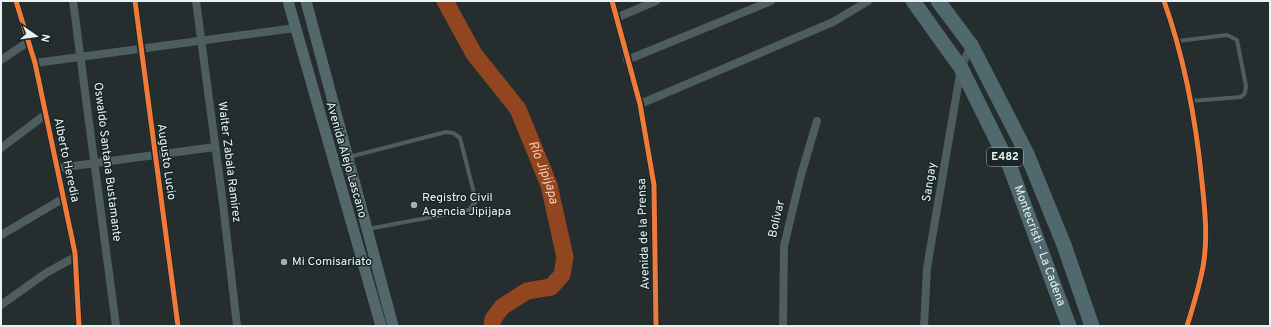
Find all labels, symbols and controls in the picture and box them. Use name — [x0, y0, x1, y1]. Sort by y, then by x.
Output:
north arrow — [16, 16, 56, 56]
text: N — [37, 33, 52, 43]
street label: Oswaldo Santana Bustamante — [89, 81, 125, 243]
street label: Avenida Alejo Lascano — [322, 100, 370, 220]
street label: Walter Zabala Ramirez — [214, 101, 244, 223]
street label: Alberto Heredia — [49, 116, 83, 204]
street label: Augusto Lucio — [153, 123, 179, 201]
water label: Río Jipijapa — [524, 139, 561, 206]
road number: E482 — [987, 148, 1023, 166]
street label: Sangay — [919, 161, 941, 203]
street label: Avenida de la Prensa — [634, 178, 654, 290]
street label: Montecristi - La Cadena — [1010, 183, 1069, 308]
place label: Registro Civil Agencia Jipijapa — [422, 190, 511, 220]
street label: Bolívar — [765, 198, 789, 239]
marker: Registro Civil Agencia Jipijapa — [409, 200, 419, 210]
place label: Mi Comisariato — [292, 254, 372, 270]
marker: Mi Comisariato — [279, 257, 289, 267]

